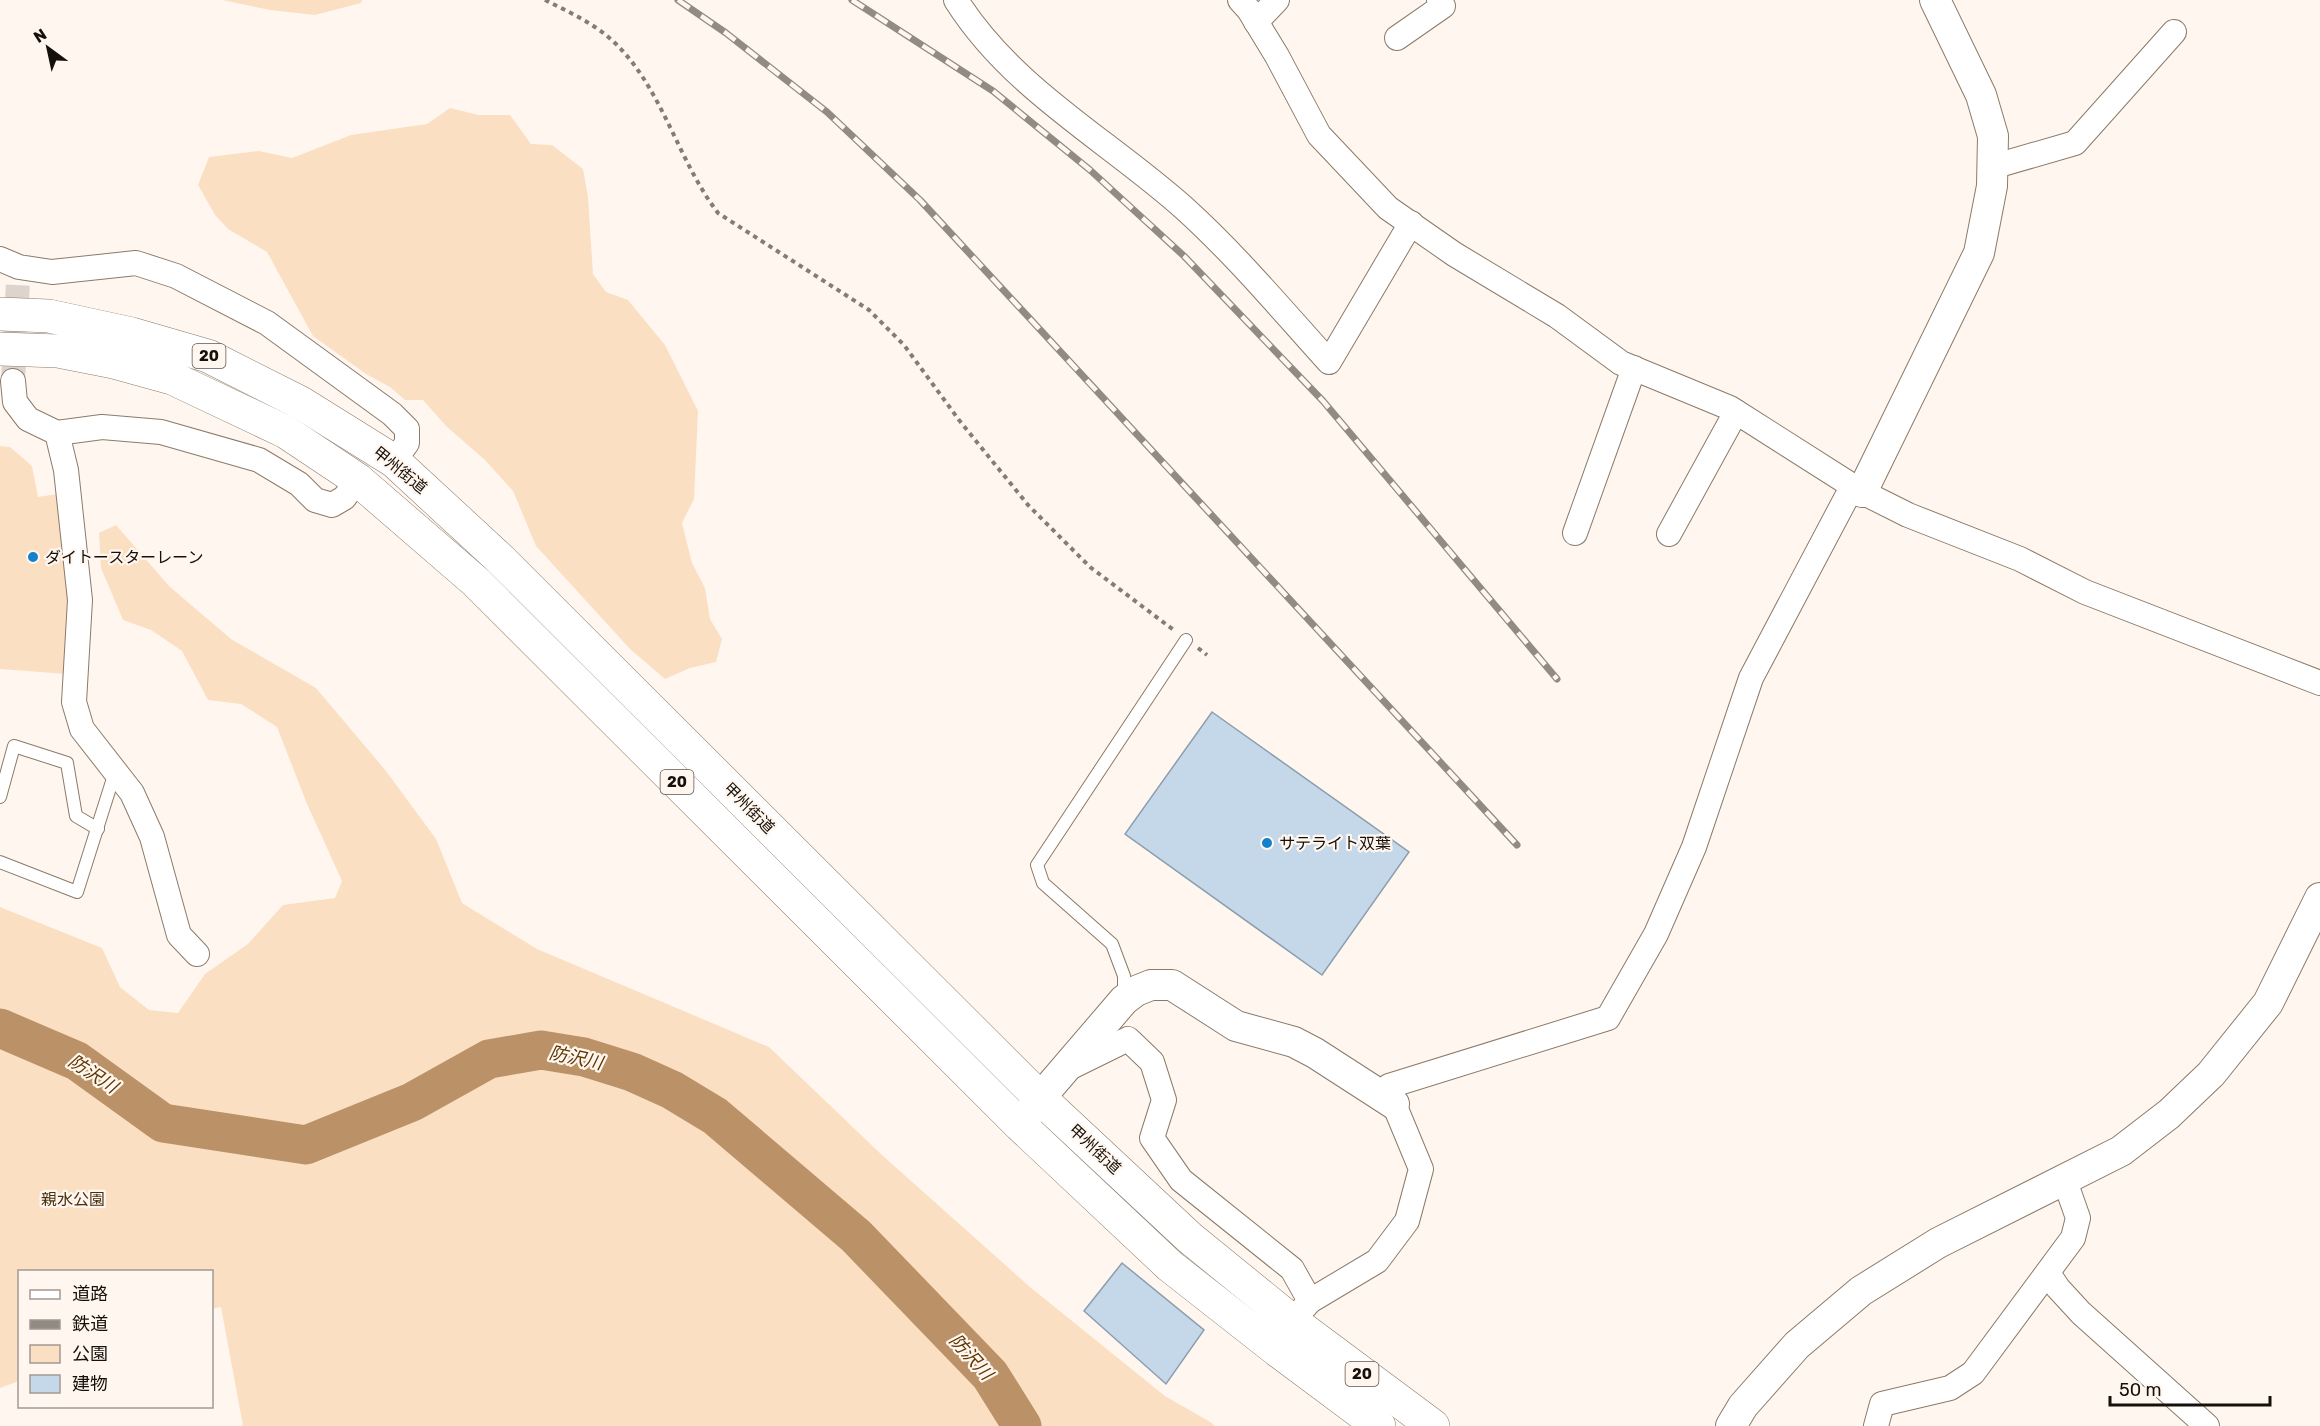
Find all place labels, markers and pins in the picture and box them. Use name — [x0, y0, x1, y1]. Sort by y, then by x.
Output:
place label: ダイトースターレーン — [45, 548, 203, 567]
marker: ダイトースターレーン — [26, 550, 40, 564]
place label: サテライト双葉 — [1279, 834, 1391, 853]
marker: サテライト双葉 — [1260, 836, 1274, 850]

